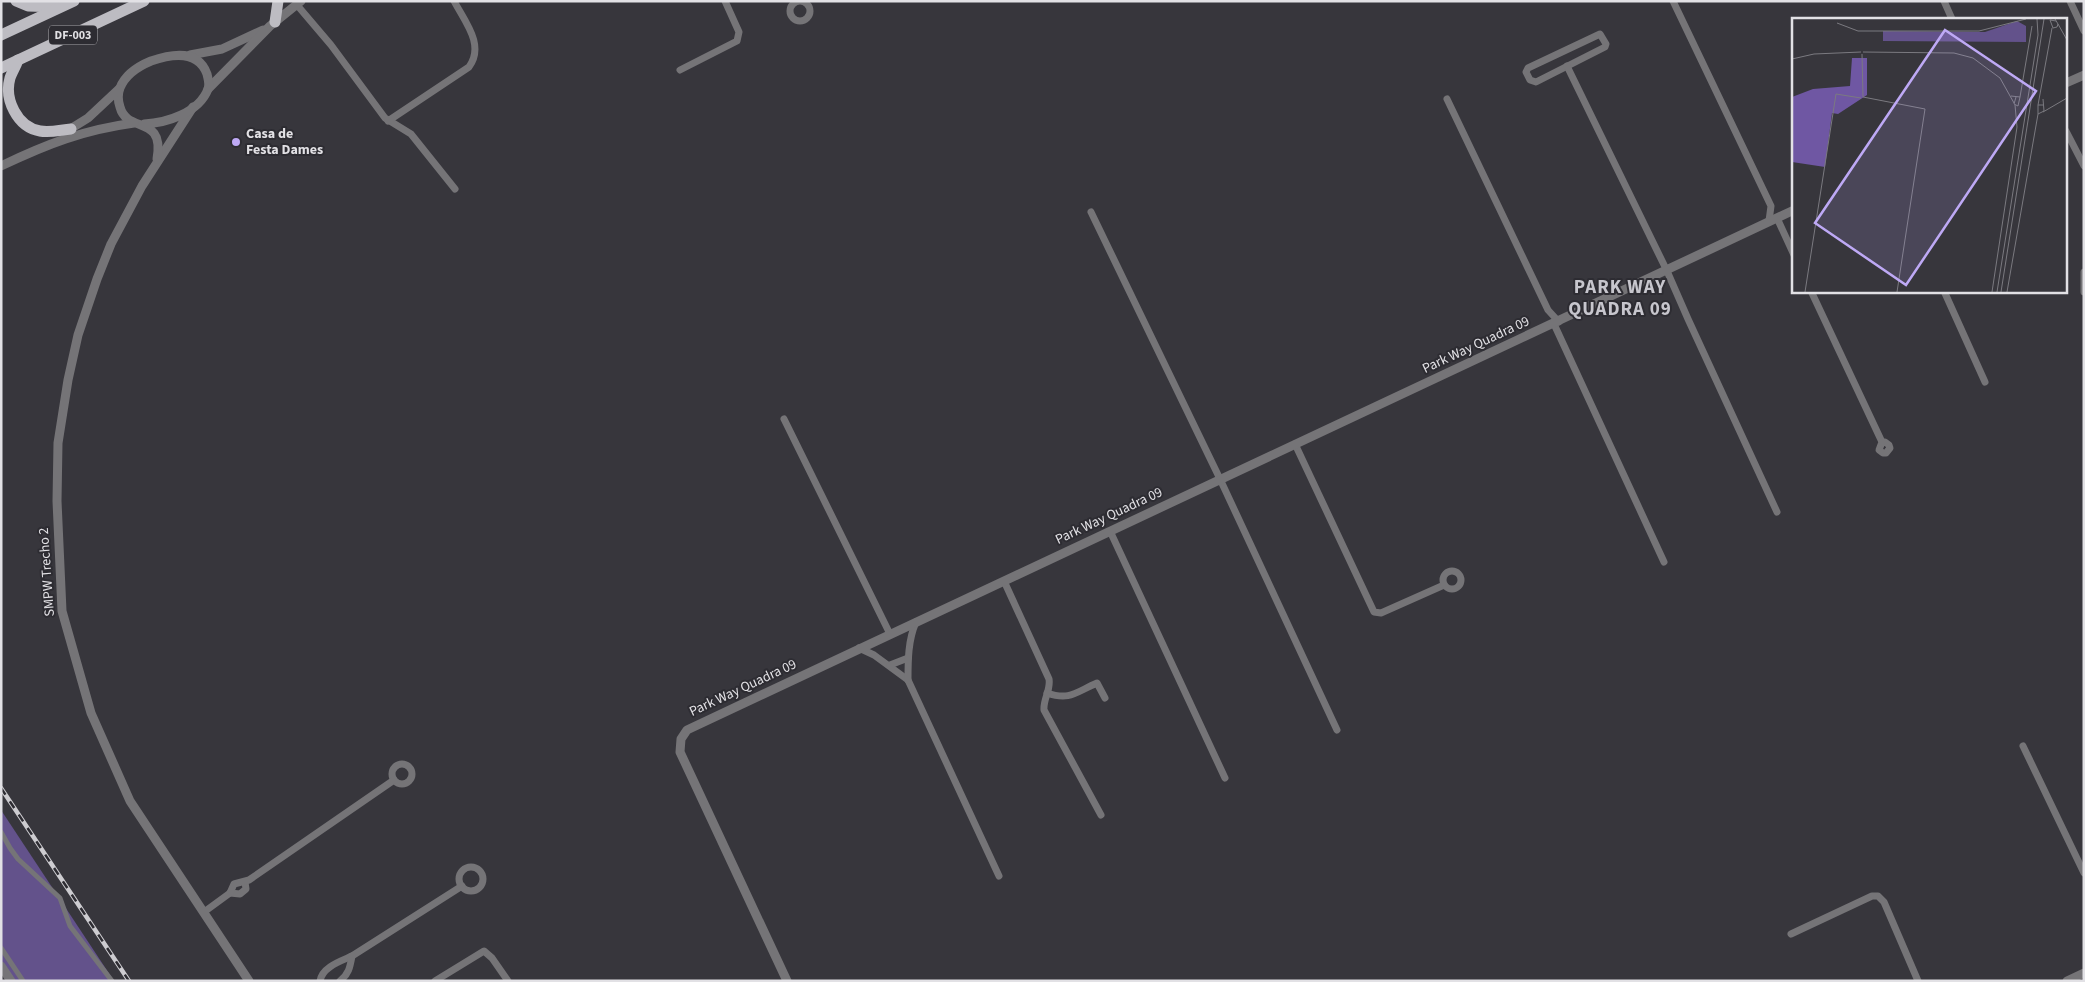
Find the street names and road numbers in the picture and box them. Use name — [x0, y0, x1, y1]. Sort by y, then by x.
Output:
road number: DF-003 — [49, 26, 97, 44]
street label: Park Way Quadra 09 — [1419, 311, 1533, 379]
street label: Park Way Quadra 09 — [1052, 482, 1166, 550]
street label: SMPW Trecho 2 — [34, 527, 60, 617]
street label: Park Way Quadra 09 — [686, 654, 800, 722]

